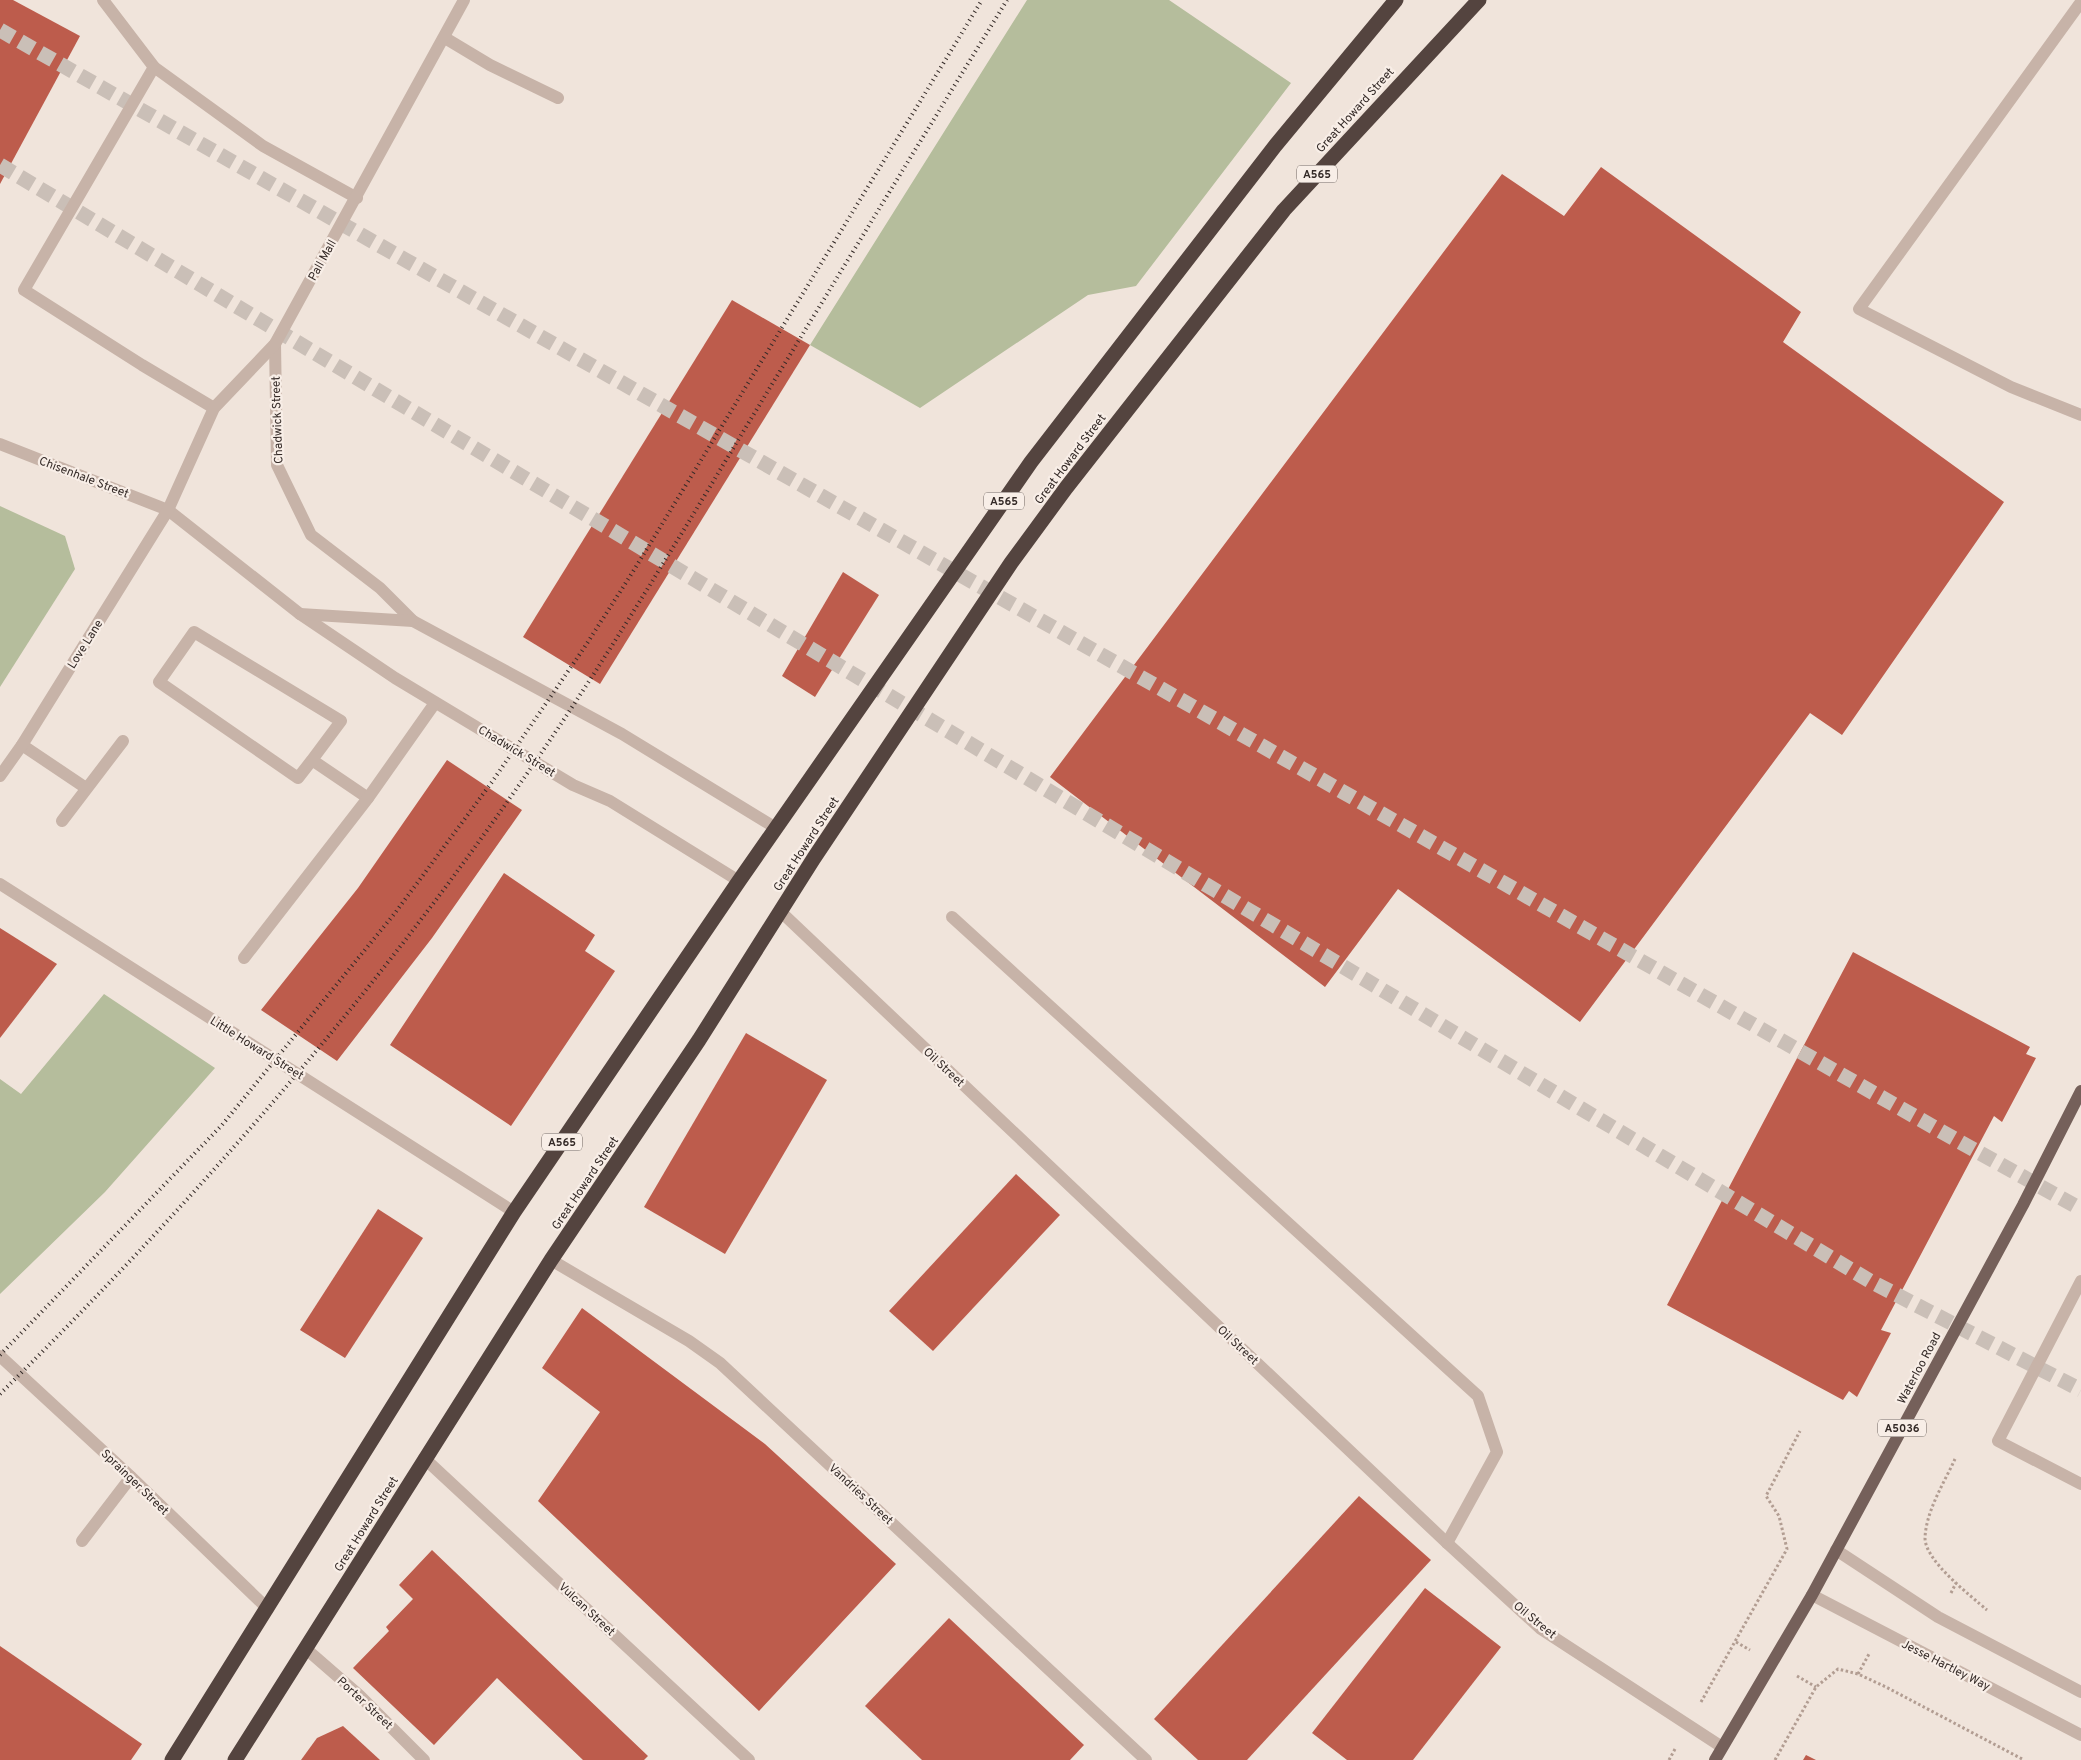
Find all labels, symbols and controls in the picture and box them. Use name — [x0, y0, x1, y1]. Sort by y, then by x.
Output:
street label: Great Howard Street — [1313, 65, 1398, 157]
road number: A565 — [1297, 165, 1337, 182]
street label: Pall Mall — [305, 237, 341, 284]
street label: Chadwick Street — [268, 376, 288, 464]
street label: Great Howard Street — [1031, 411, 1110, 508]
street label: Chisenhale Street — [36, 453, 131, 502]
road number: A565 — [984, 492, 1024, 510]
street label: Love Lane — [64, 617, 107, 672]
street label: Chadwick Street — [475, 722, 558, 781]
street label: Great Howard Street — [770, 794, 843, 895]
street label: Little Howard Street — [207, 1014, 306, 1084]
street label: Oil Street — [919, 1045, 967, 1091]
road number: A565 — [542, 1134, 582, 1150]
street label: Great Howard Street — [549, 1134, 623, 1233]
street label: Oil Street — [1213, 1323, 1261, 1369]
street label: Waterloo Road — [1894, 1330, 1945, 1407]
road number: A5036 — [1878, 1420, 1926, 1436]
street label: Sprainger Street — [97, 1446, 172, 1519]
street label: Vandries Street — [825, 1461, 896, 1529]
street label: Great Howard Street — [331, 1474, 403, 1575]
street label: Vulcan Street — [555, 1579, 618, 1640]
street label: Oil Street — [1510, 1599, 1559, 1643]
street label: Jesse Hartley Way — [1898, 1637, 1993, 1695]
street label: Porter Street — [333, 1674, 396, 1734]

